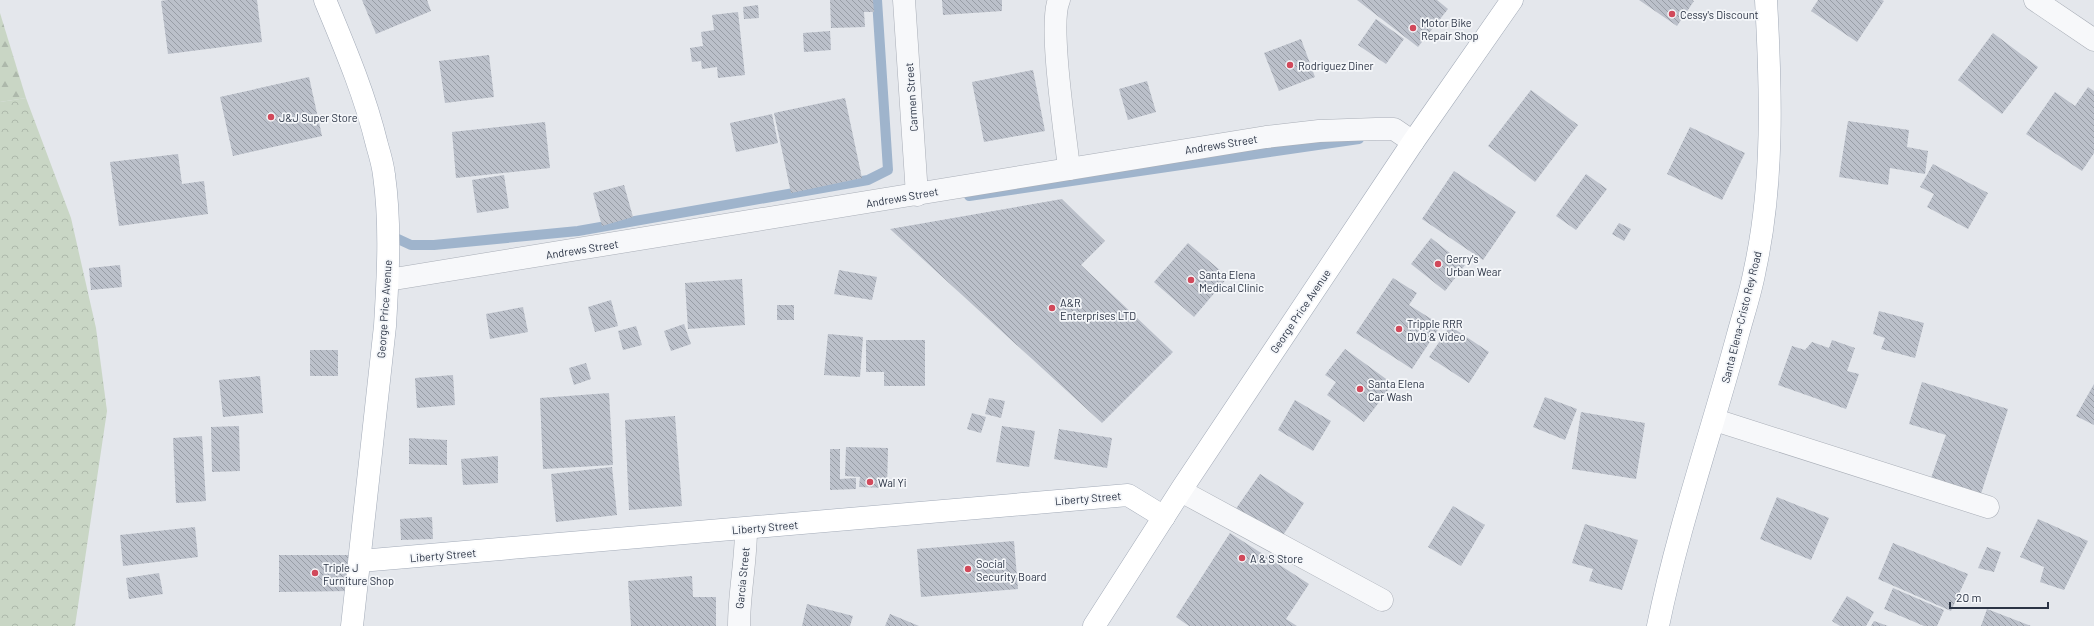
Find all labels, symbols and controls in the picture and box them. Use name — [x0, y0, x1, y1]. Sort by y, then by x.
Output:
place label: Cessy's Discount — [1680, 8, 1759, 21]
marker: Cessy's Discount — [1667, 9, 1677, 19]
place label: Motor Bike Repair Shop — [1421, 16, 1479, 42]
marker: Motor Bike Repair Shop — [1408, 23, 1418, 33]
place label: Rodriguez Diner — [1298, 59, 1374, 72]
marker: Rodriguez Diner — [1285, 60, 1295, 70]
street label: Carmen Street — [902, 62, 920, 132]
place label: J&J Super Store — [279, 111, 358, 124]
marker: J&J Super Store — [266, 112, 276, 122]
street label: Andrews Street — [1184, 132, 1258, 156]
street label: Andrews Street — [865, 184, 939, 210]
street label: Andrews Street — [545, 237, 619, 261]
street label: Santa Elena-Cristo Rey Road — [1718, 250, 1764, 384]
place label: Gerry's Urban Wear — [1446, 252, 1501, 278]
street label: George Price Avenue — [374, 259, 394, 359]
marker: Gerry's Urban Wear — [1433, 259, 1443, 269]
street label: George Price Avenue — [1267, 266, 1333, 355]
place label: Santa Elena Medical Clinic — [1199, 268, 1264, 294]
marker: Santa Elena Medical Clinic — [1186, 275, 1196, 285]
place label: A&R Enterprises LTD — [1060, 296, 1136, 322]
marker: A&R Enterprises LTD — [1047, 303, 1057, 313]
place label: Tripple RRR DVD & Video — [1407, 317, 1465, 343]
marker: Tripple RRR DVD & Video — [1394, 324, 1404, 334]
place label: Santa Elena Car Wash — [1368, 377, 1424, 403]
marker: Santa Elena Car Wash — [1355, 384, 1365, 394]
place label: Wal Yi — [878, 476, 907, 489]
marker: Wal Yi — [865, 477, 875, 487]
street label: Liberty Street — [1054, 489, 1122, 507]
street label: Liberty Street — [731, 518, 799, 536]
street label: Liberty Street — [409, 546, 477, 564]
street label: García Street — [732, 546, 752, 610]
place label: A & S Store — [1250, 552, 1303, 565]
marker: A & S Store — [1237, 553, 1247, 563]
place label: Social Security Board — [976, 557, 1046, 583]
place label: Triple J Furniture Shop — [323, 561, 394, 587]
marker: Social Security Board — [963, 564, 973, 574]
marker: Triple J Furniture Shop — [310, 568, 320, 578]
scale bar — [1950, 584, 2048, 610]
text: 20 m — [1956, 590, 1982, 604]

